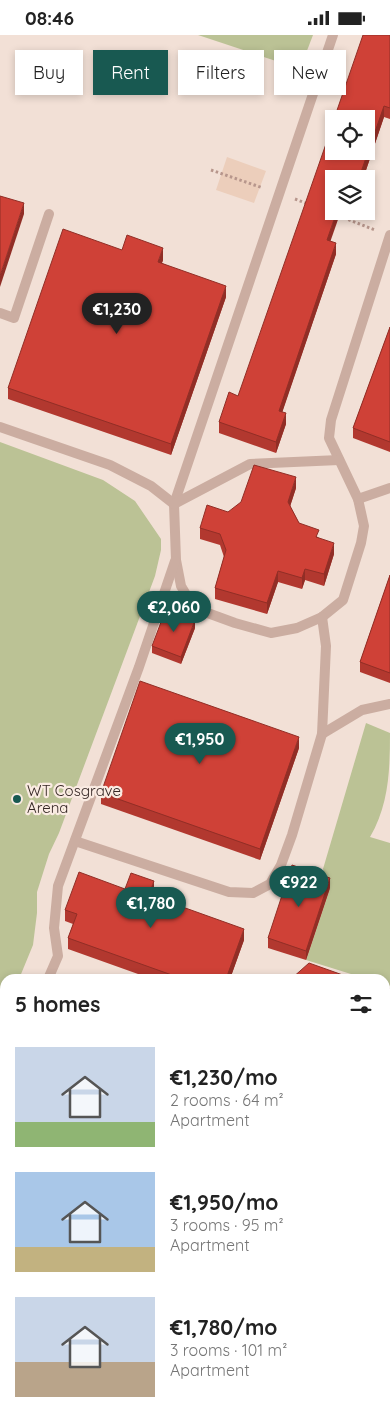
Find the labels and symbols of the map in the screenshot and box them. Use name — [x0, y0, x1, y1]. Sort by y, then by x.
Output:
pin: €1,230 — [76, 293, 158, 335]
pin: €2,060 — [133, 591, 215, 633]
pin: €1,950 — [159, 723, 241, 765]
place label: WT Cosgrave Arena — [27, 781, 121, 817]
marker: WT Cosgrave Arena — [11, 793, 23, 805]
pin: €922 — [269, 865, 329, 908]
pin: €1,780 — [110, 887, 192, 929]

